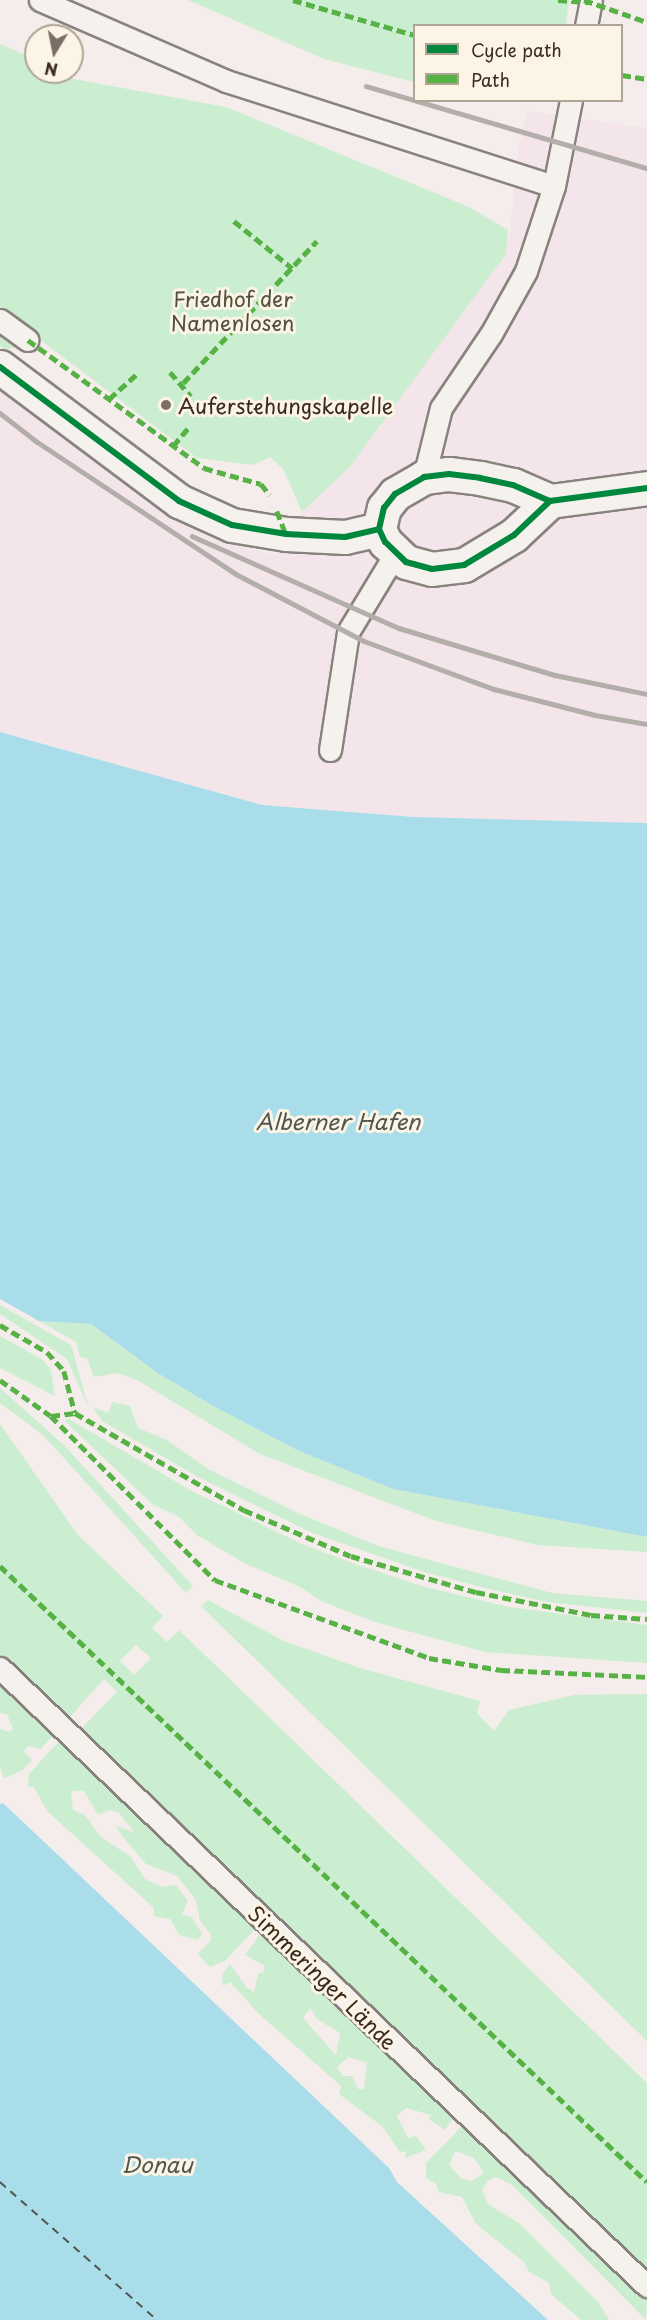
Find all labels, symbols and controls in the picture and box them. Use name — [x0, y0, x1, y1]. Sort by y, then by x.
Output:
north arrow — [24, 24, 84, 84]
legend — [413, 24, 623, 102]
text: Cycle path — [471, 36, 562, 63]
text: N — [43, 57, 60, 83]
text: Path — [471, 66, 510, 93]
park label: Friedhof der Namenlosen — [171, 285, 295, 335]
place label: Auferstehungskapelle — [178, 392, 393, 418]
marker: Auferstehungskapelle — [159, 398, 173, 412]
water label: Alberner Hafen — [256, 1108, 420, 1134]
street label: Simmeringer Lände — [244, 1900, 402, 2054]
water label: Donau — [122, 2151, 192, 2177]

